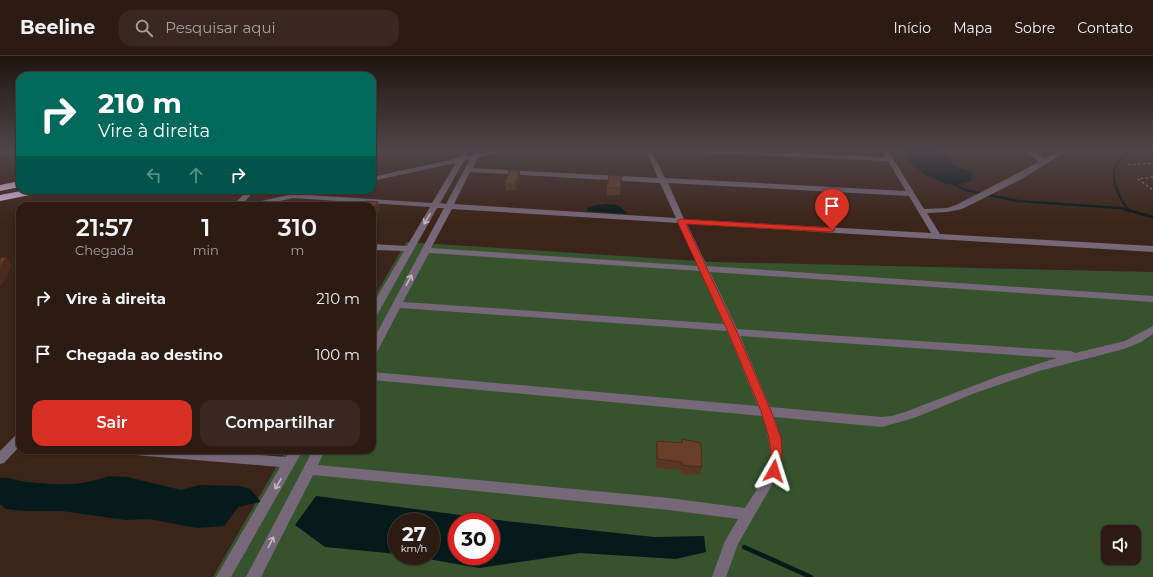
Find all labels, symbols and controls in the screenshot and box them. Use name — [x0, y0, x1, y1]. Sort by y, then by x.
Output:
search box — [119, 10, 399, 46]
text: Beeline — [20, 16, 95, 39]
icon: search — [133, 17, 155, 39]
text: Pesquisar aqui — [165, 18, 276, 37]
text: Início — [893, 19, 931, 37]
text: Mapa — [953, 19, 993, 37]
text: Sobre — [1015, 19, 1055, 37]
text: Contato — [1077, 19, 1133, 37]
text: 210 m — [98, 86, 182, 120]
icon: right — [32, 88, 84, 140]
text: Vire à direita — [98, 120, 210, 142]
icon: left — [143, 164, 165, 186]
icon: ahead — [185, 164, 207, 186]
icon: right — [227, 164, 249, 186]
pin — [815, 189, 849, 230]
icon: arrive — [821, 195, 843, 217]
text: 21:57 — [76, 213, 133, 242]
text: 1 — [201, 213, 210, 242]
text: 310 — [278, 213, 317, 242]
one-way arrow — [423, 213, 431, 225]
text: Chegada — [75, 242, 134, 258]
text: min — [193, 242, 219, 258]
text: m — [291, 242, 304, 258]
one-way arrow — [406, 275, 414, 287]
icon: right — [32, 287, 54, 309]
text: Vire à direita — [66, 289, 166, 308]
text: 210 m — [316, 289, 360, 308]
icon: arrive — [32, 343, 54, 365]
text: Chegada ao destino — [66, 345, 223, 364]
text: 100 m — [315, 345, 360, 364]
button: Sair — [32, 400, 192, 446]
button: Compartilhar — [200, 400, 360, 446]
position arrow — [753, 450, 795, 492]
one-way arrow — [273, 478, 281, 490]
speed limit sign: 30 — [448, 513, 500, 565]
text: 27 — [402, 522, 426, 546]
map controls — [1101, 525, 1141, 565]
button: sound — [1101, 525, 1141, 565]
one-way arrow — [268, 536, 275, 548]
text: km/h — [401, 542, 427, 555]

